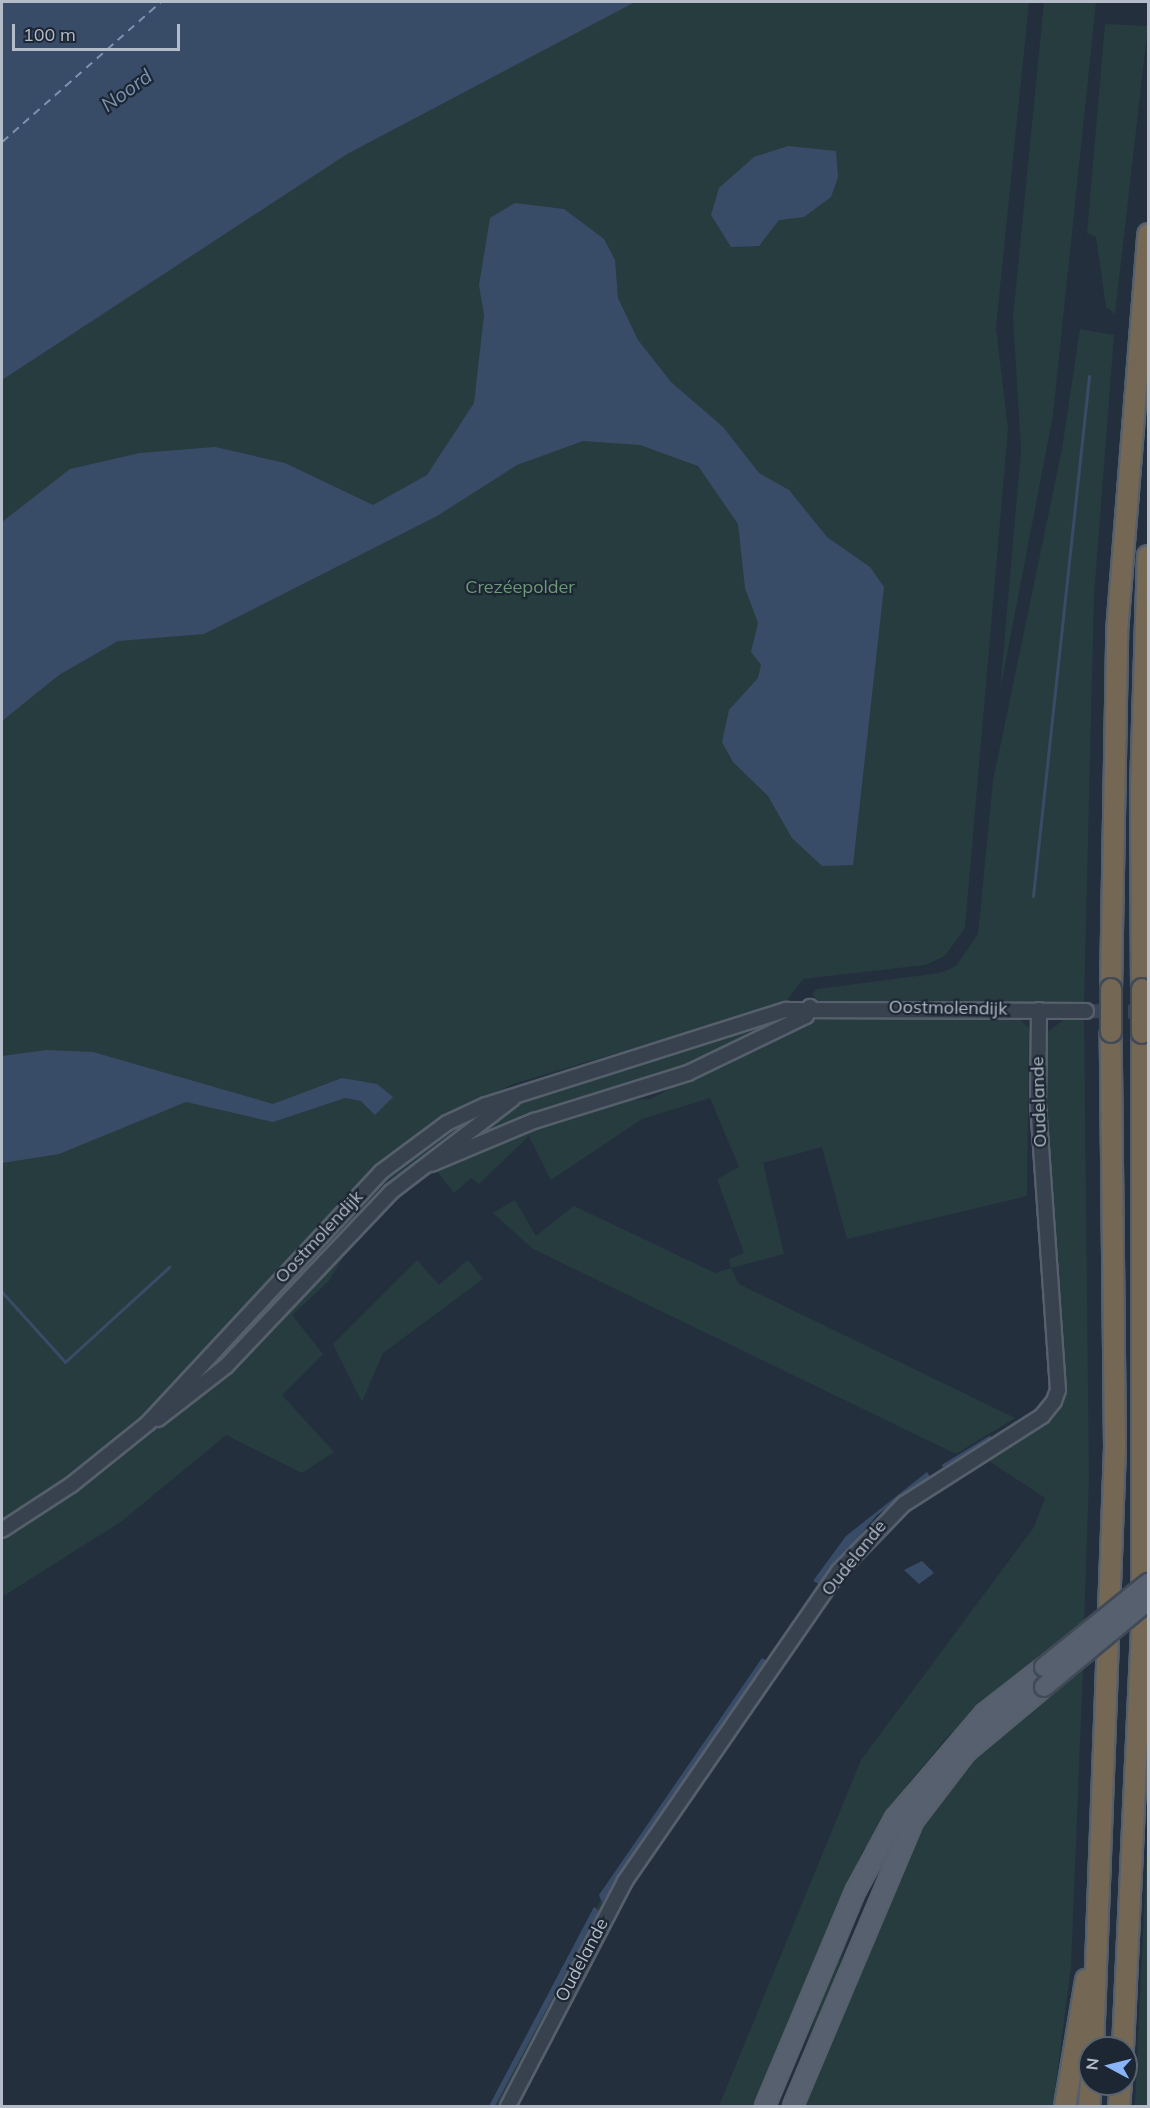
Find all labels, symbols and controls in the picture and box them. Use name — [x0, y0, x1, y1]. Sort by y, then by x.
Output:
scale bar — [15, 12, 183, 50]
text: 100 m — [23, 23, 76, 46]
water label: Noord — [96, 64, 156, 116]
park label: Crezéepolder — [465, 576, 575, 598]
street label: Oostmolendijk — [888, 996, 1008, 1020]
street label: Oudelande — [1027, 1056, 1051, 1148]
street label: Oostmolendijk — [271, 1186, 367, 1288]
street label: Oudelande — [817, 1516, 891, 1600]
street label: Oudelande — [551, 1915, 613, 2005]
north arrow — [1078, 2036, 1138, 2096]
text: N — [1081, 2057, 1103, 2071]

